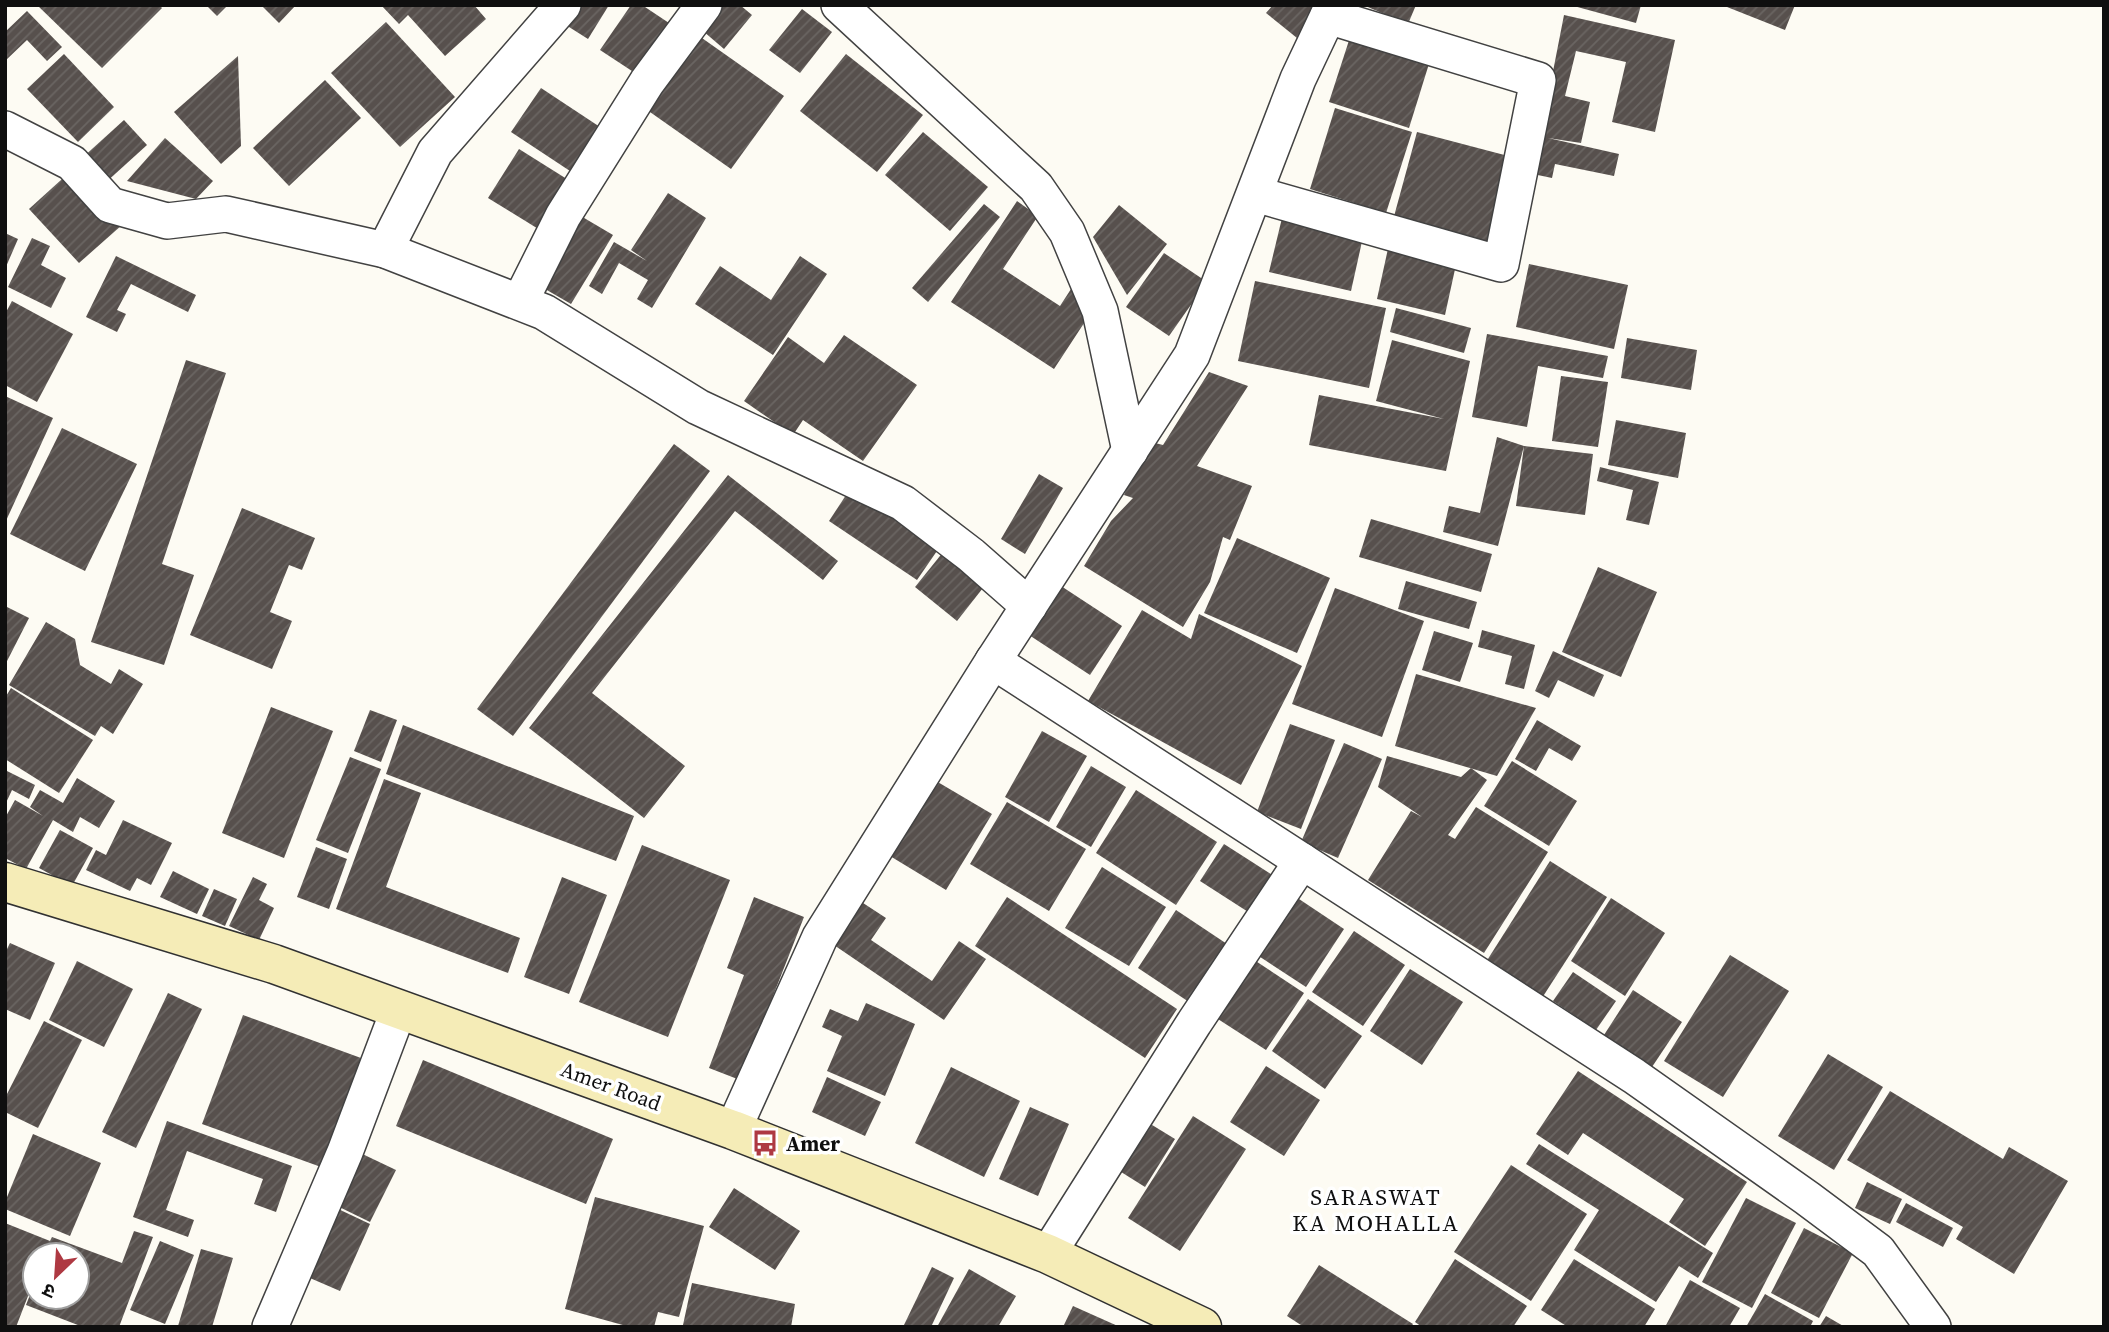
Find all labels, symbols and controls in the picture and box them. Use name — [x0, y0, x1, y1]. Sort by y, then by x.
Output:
street label: Amer Road — [557, 1054, 665, 1118]
bus stop icon: Amer — [750, 1128, 780, 1158]
place label: Amer — [786, 1129, 840, 1158]
district label: SARASWAT KA MOHALLA — [1292, 1181, 1460, 1239]
north arrow — [21, 1241, 91, 1311]
text: उ — [37, 1277, 59, 1306]

